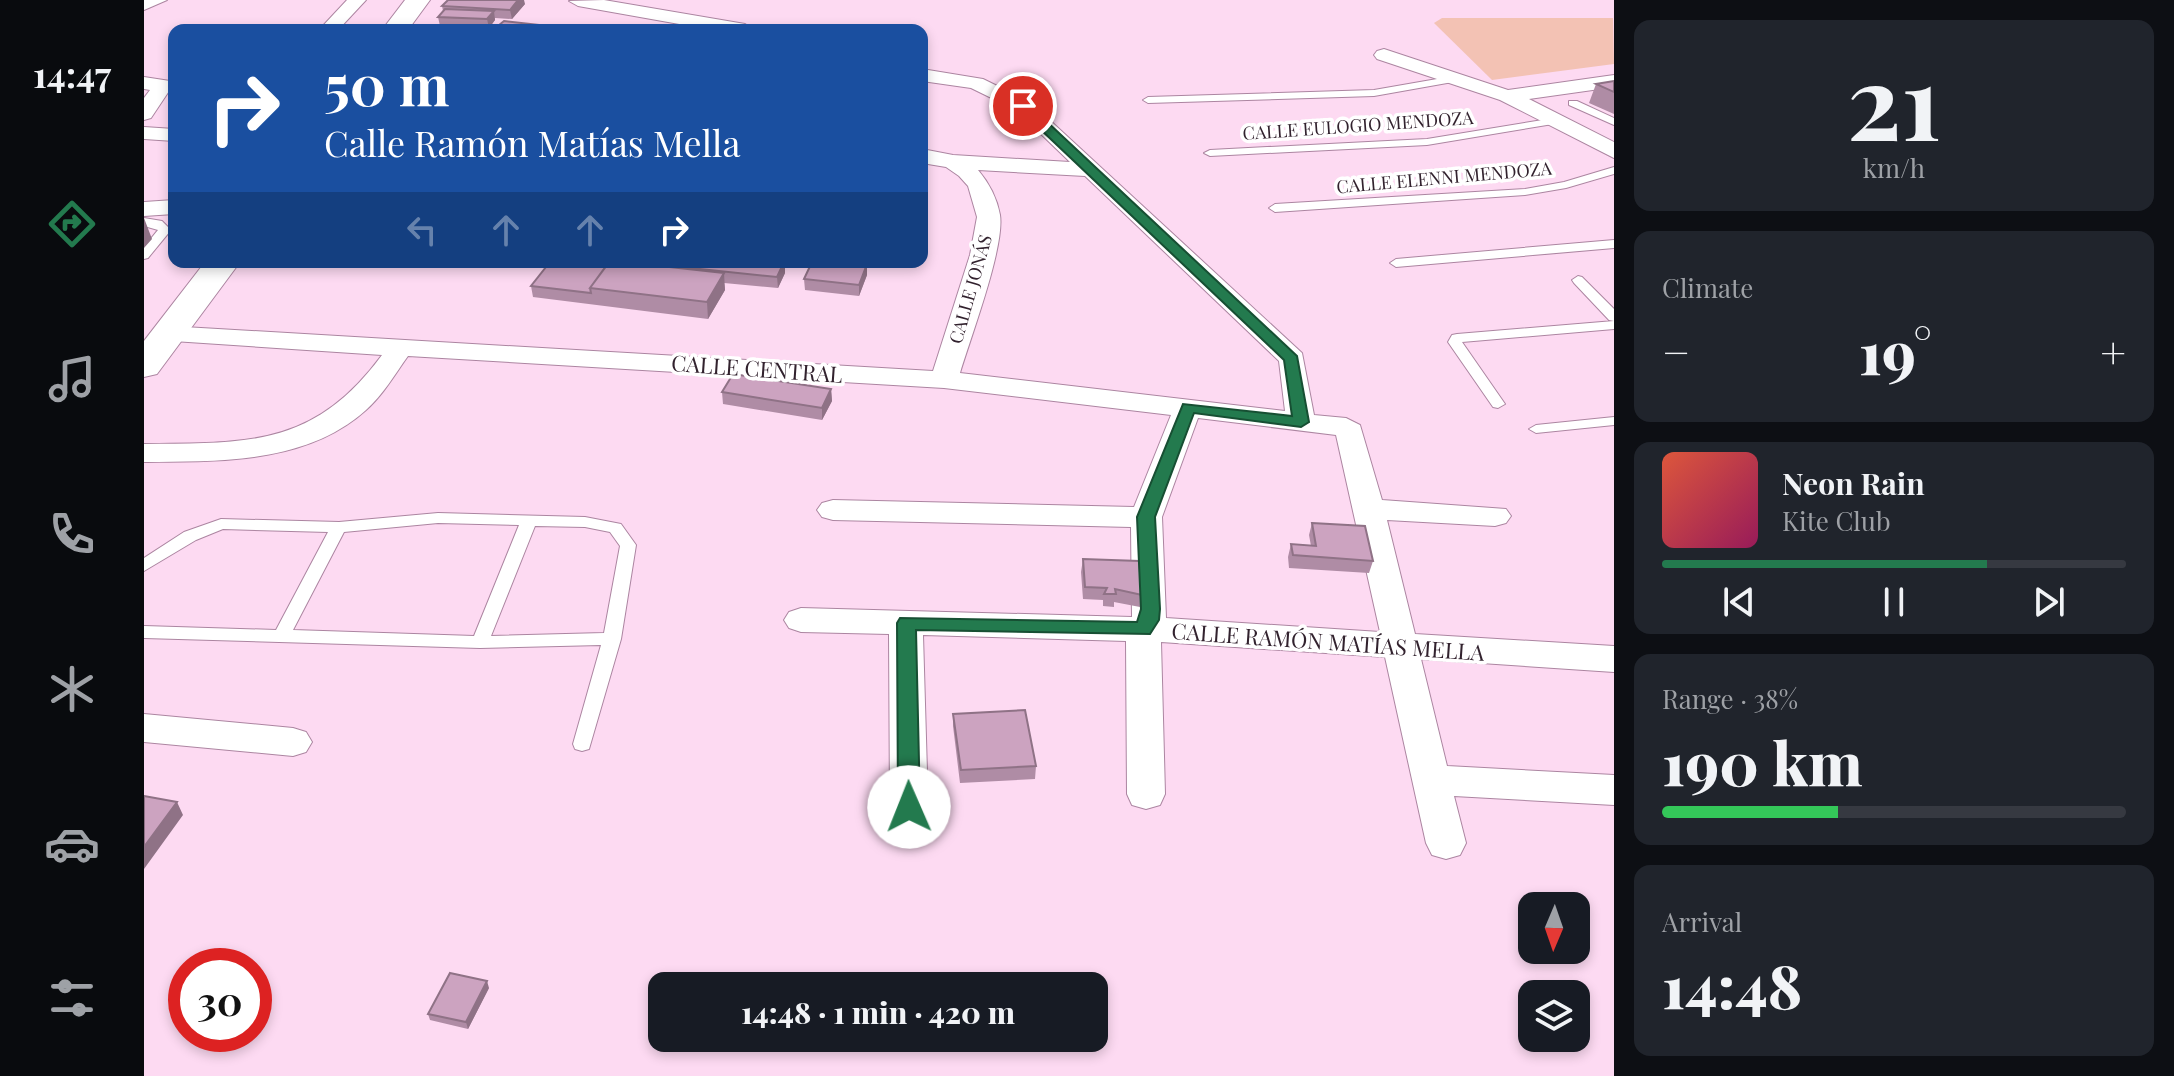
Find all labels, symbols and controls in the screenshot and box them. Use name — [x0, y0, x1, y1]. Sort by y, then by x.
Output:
text: 21 — [1847, 28, 1941, 167]
text: 50 m — [324, 46, 450, 121]
text: 14:47 — [33, 49, 111, 97]
icon: right — [192, 56, 296, 160]
pin — [989, 72, 1057, 140]
icon: arrive — [1001, 84, 1045, 128]
street label: CALLE EULOGIO MENDOZA — [1242, 105, 1475, 145]
text: Calle Ramón Matías Mella — [324, 118, 740, 166]
text: km/h — [1863, 150, 1925, 185]
street label: CALLE ELENNI MENDOZA — [1335, 156, 1553, 198]
icon: directions — [44, 196, 100, 252]
icon: left — [400, 208, 444, 252]
icon: ahead — [484, 208, 528, 252]
icon: ahead — [568, 208, 612, 252]
icon: right — [652, 208, 696, 252]
street label: CALLE JONÁS — [943, 232, 997, 346]
text: Climate — [1662, 270, 1753, 305]
text: 19° — [1859, 310, 1932, 390]
text: − — [1662, 321, 1690, 380]
text: + — [2100, 321, 2126, 380]
street label: CALLE CENTRAL — [670, 347, 844, 389]
icon: music — [44, 351, 100, 407]
text: Neon Rain — [1782, 463, 1925, 503]
text: Kite Club — [1782, 503, 1891, 538]
icon: phone — [44, 506, 100, 562]
icon: previous — [1717, 580, 1761, 624]
icon: pause — [1872, 580, 1916, 624]
icon: next — [2027, 580, 2071, 624]
street label: CALLE RAMÓN MATÍAS MELLA — [1171, 615, 1486, 667]
icon: climate — [44, 661, 100, 717]
text: Range · 38% — [1662, 681, 1798, 716]
text: 190 km — [1662, 721, 1863, 801]
position arrow — [867, 765, 951, 849]
icon: car — [44, 816, 100, 872]
north arrow — [1518, 892, 1590, 964]
map controls — [1518, 892, 1590, 1052]
text: Arrival — [1662, 904, 1742, 939]
text: 14:48 — [1662, 944, 1802, 1024]
speed limit sign: 30 — [168, 948, 272, 1052]
icon: filters — [44, 970, 100, 1026]
button: layers — [1518, 980, 1590, 1052]
text: 14:48 · 1 min · 420 m — [741, 992, 1015, 1032]

